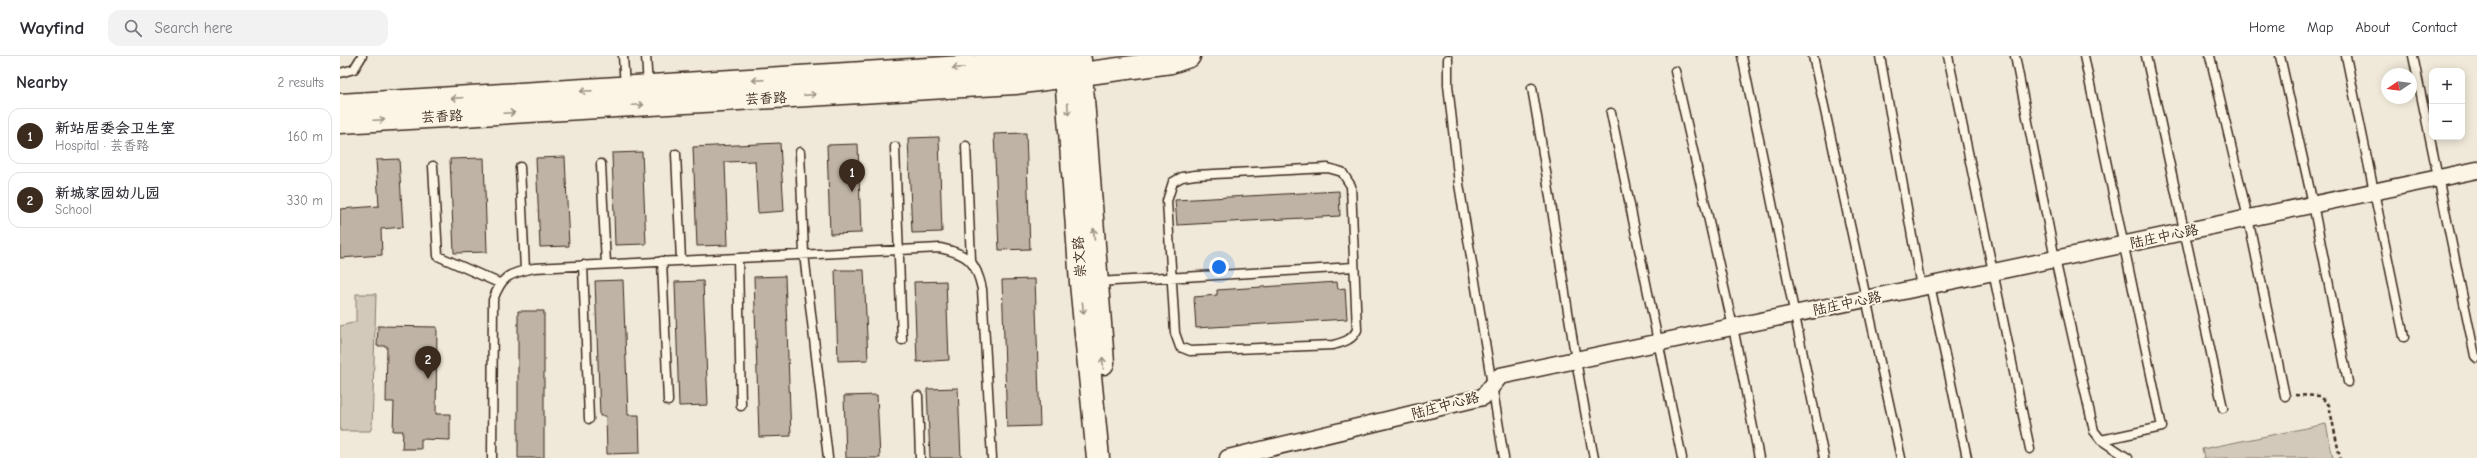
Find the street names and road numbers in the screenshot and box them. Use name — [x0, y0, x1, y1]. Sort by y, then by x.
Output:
street label: 芸香路 — [745, 89, 787, 108]
street label: 芸香路 — [421, 107, 463, 126]
street label: 陆庄中心路 — [2128, 221, 2200, 252]
street label: 崇文路 — [1070, 235, 1089, 279]
street label: 陆庄中心路 — [1811, 288, 1883, 319]
street label: 陆庄中心路 — [1409, 388, 1481, 423]

